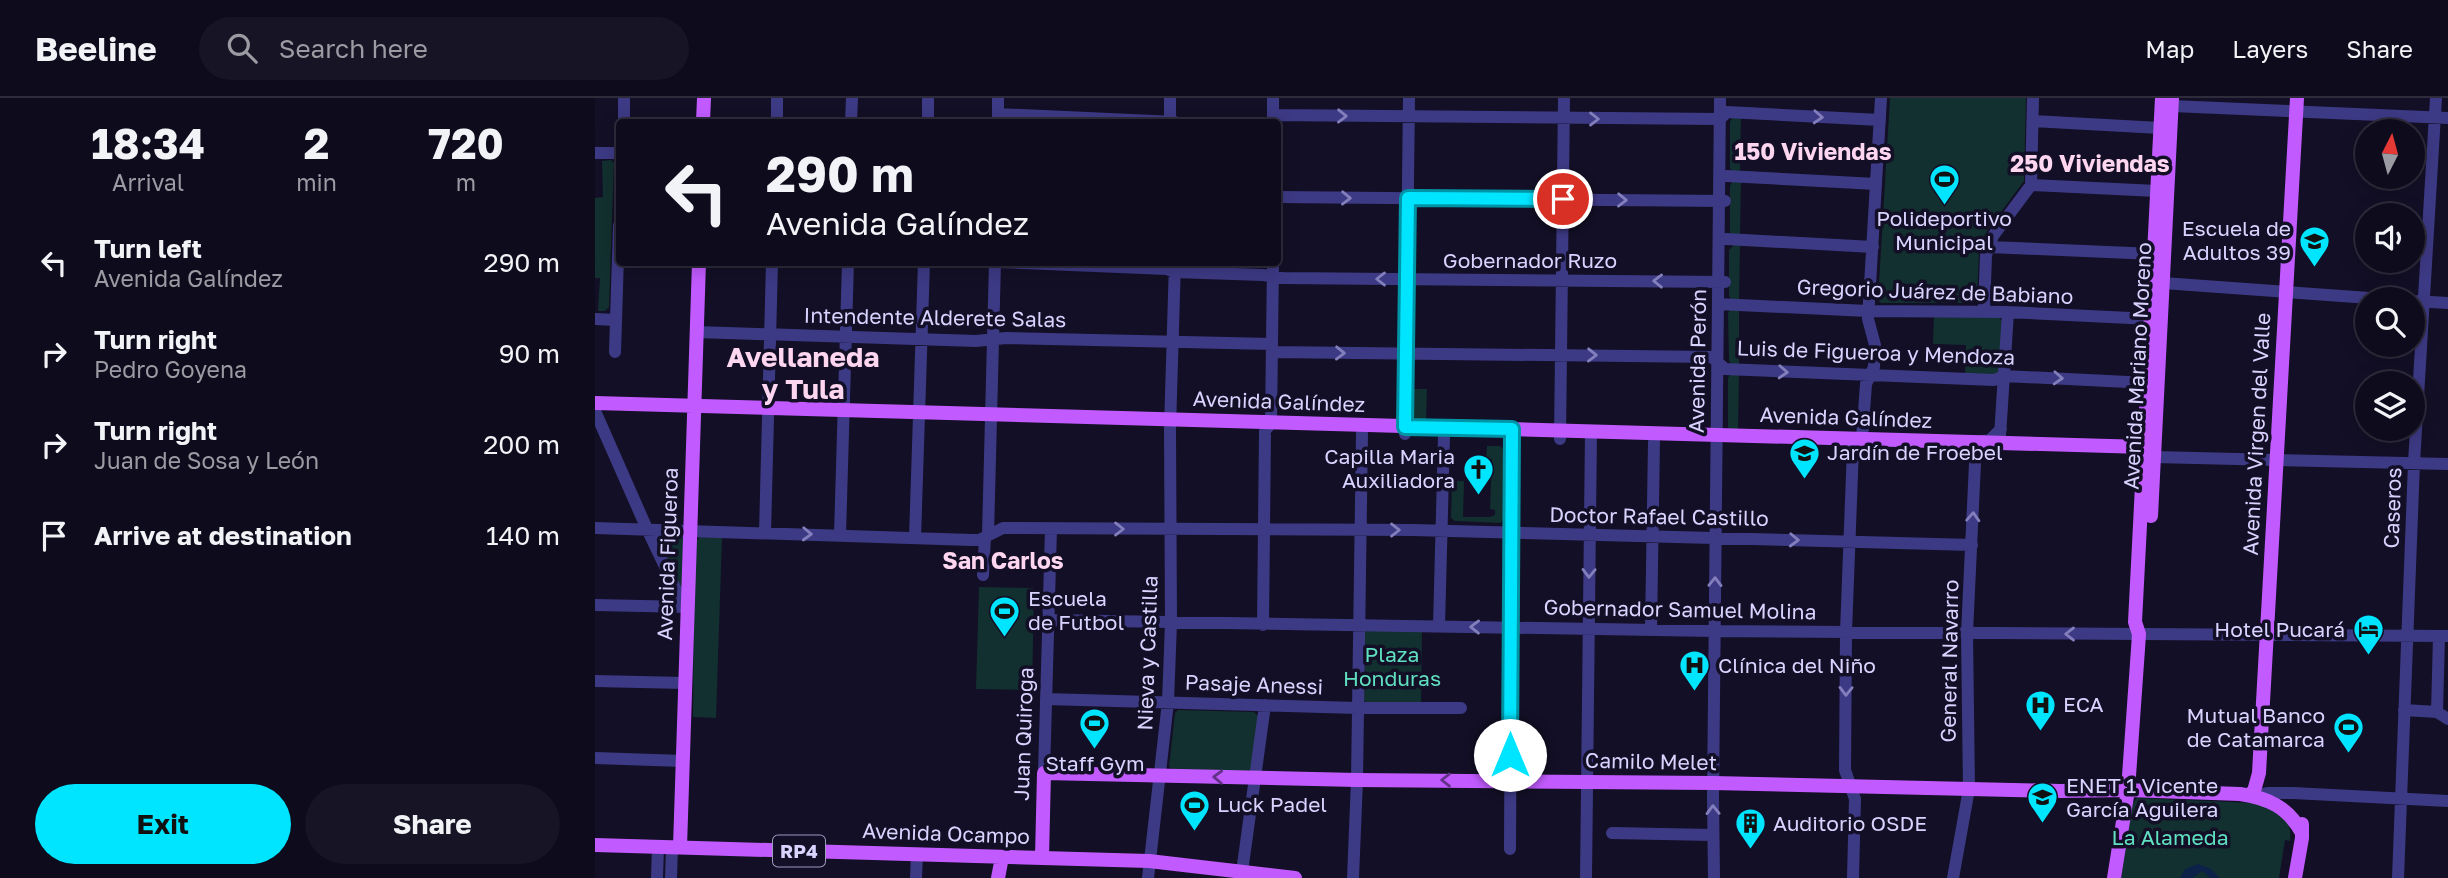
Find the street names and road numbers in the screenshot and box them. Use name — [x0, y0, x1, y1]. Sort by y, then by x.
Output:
street label: Avenida Mariano Moreno — [2118, 242, 2156, 490]
street label: Gobernador Ruzo — [1443, 247, 1617, 273]
street label: Gregorio Juárez de Babiano — [1796, 273, 2074, 309]
street label: Avenida Perón — [1683, 289, 1711, 433]
street label: Intendente Alderete Salas — [803, 302, 1067, 332]
street label: Avenida Virgen del Valle — [2237, 312, 2275, 556]
street label: Luis de Figueroa y Mendoza — [1736, 334, 2016, 370]
street label: Avenida Galíndez — [1192, 385, 1366, 417]
street label: Avenida Galíndez — [1759, 401, 1933, 433]
street label: Avenida Figueroa — [651, 467, 683, 641]
street label: Caseros — [2378, 467, 2406, 549]
street label: Doctor Rafael Castillo — [1549, 501, 1769, 531]
street label: Nieva y Castilla — [1131, 575, 1163, 731]
street label: General Navarro — [1935, 579, 1963, 743]
street label: Gobernador Samuel Molina — [1543, 594, 1817, 624]
street label: Juan Quiroga — [1008, 667, 1038, 801]
street label: Pasaje Anessi — [1184, 669, 1324, 699]
street label: Camilo Melet — [1585, 747, 1717, 775]
street label: Avenida Ocampo — [862, 817, 1030, 849]
road number: RP4 — [773, 836, 825, 866]

